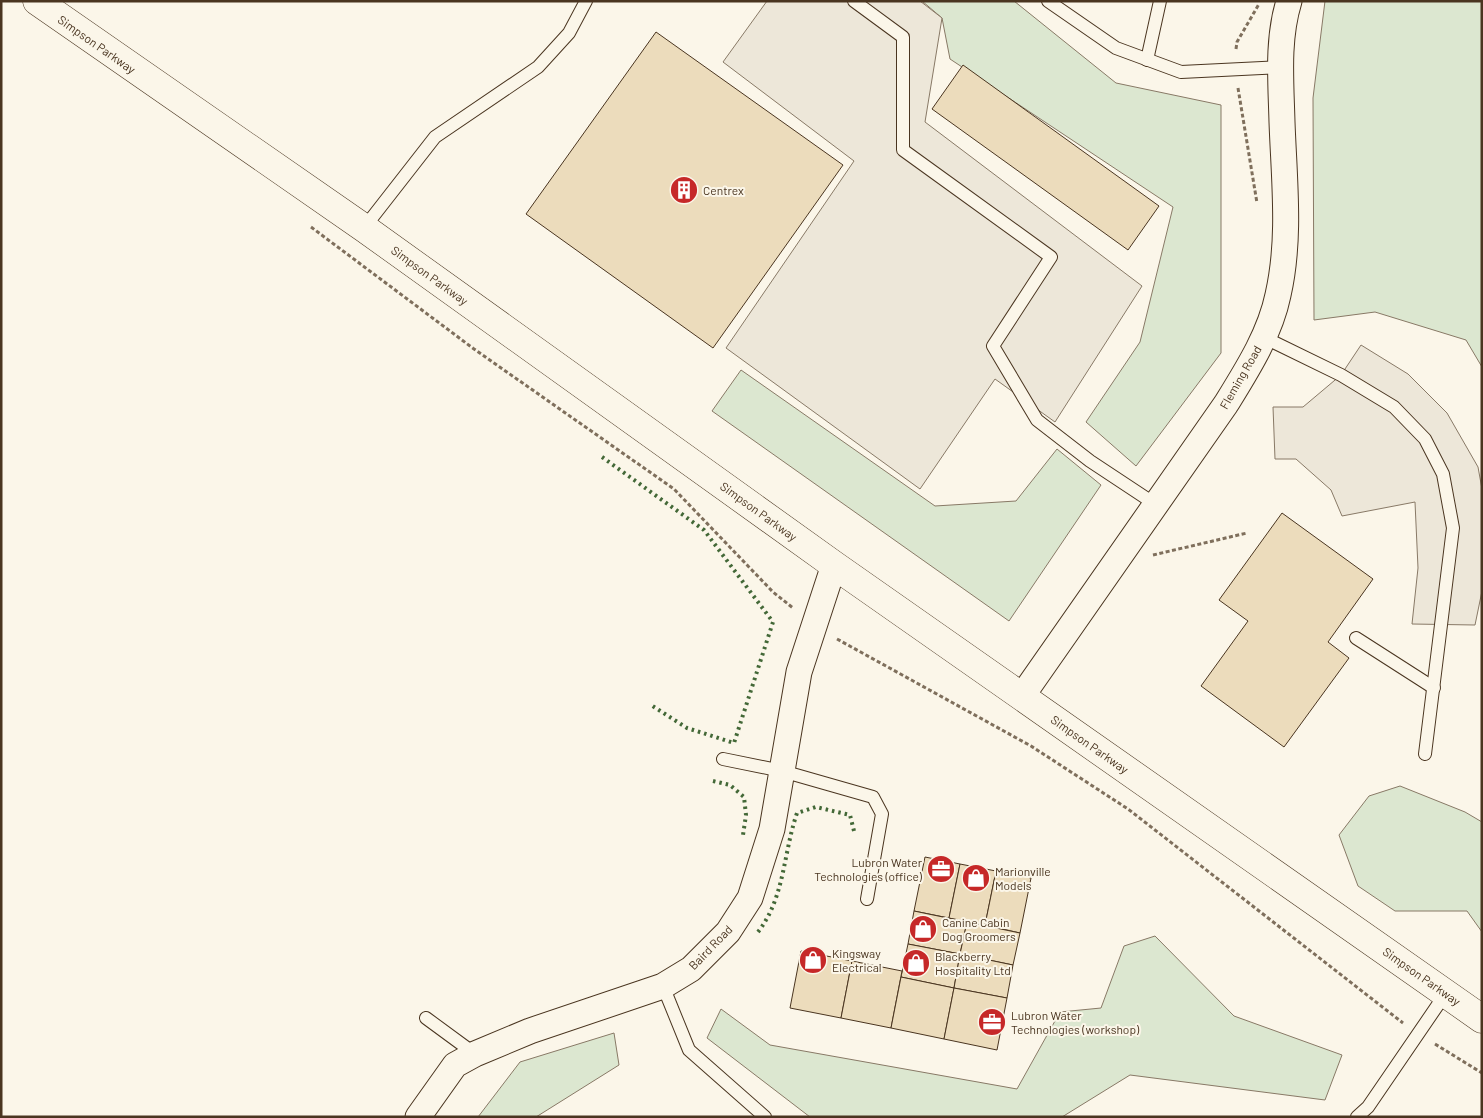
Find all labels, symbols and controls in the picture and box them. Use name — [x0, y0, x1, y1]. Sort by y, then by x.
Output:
street label: Simpson Parkway — [56, 12, 139, 76]
building icon: Centrex — [669, 175, 699, 205]
place label: Centrex — [703, 183, 744, 197]
street label: Simpson Parkway — [389, 242, 471, 308]
street label: Fleming Road — [1216, 343, 1264, 411]
street label: Simpson Parkway — [718, 478, 800, 544]
street label: Simpson Parkway — [1049, 712, 1132, 776]
office icon: Lubron Water Technologies (office) — [926, 854, 956, 884]
place label: Lubron Water Technologies (office) — [814, 855, 923, 883]
shop icon: Marionville Models — [961, 863, 991, 893]
place label: Marionville Models — [995, 864, 1051, 892]
shop icon: Canine Cabin Dog Groomers — [908, 914, 938, 944]
place label: Canine Cabin Dog Groomers — [942, 915, 1016, 943]
street label: Baird Road — [685, 922, 735, 972]
street label: Simpson Parkway — [1381, 944, 1464, 1008]
shop icon: Kingsway Electrical — [798, 945, 828, 975]
place label: Kingsway Electrical — [832, 946, 882, 974]
shop icon: Blackberry Hospitality Ltd — [901, 948, 931, 978]
place label: Blackberry Hospitality Ltd — [935, 949, 1011, 977]
office icon: Lubron Water Technologies (workshop) — [977, 1007, 1007, 1037]
place label: Lubron Water Technologies (workshop) — [1011, 1008, 1140, 1036]

